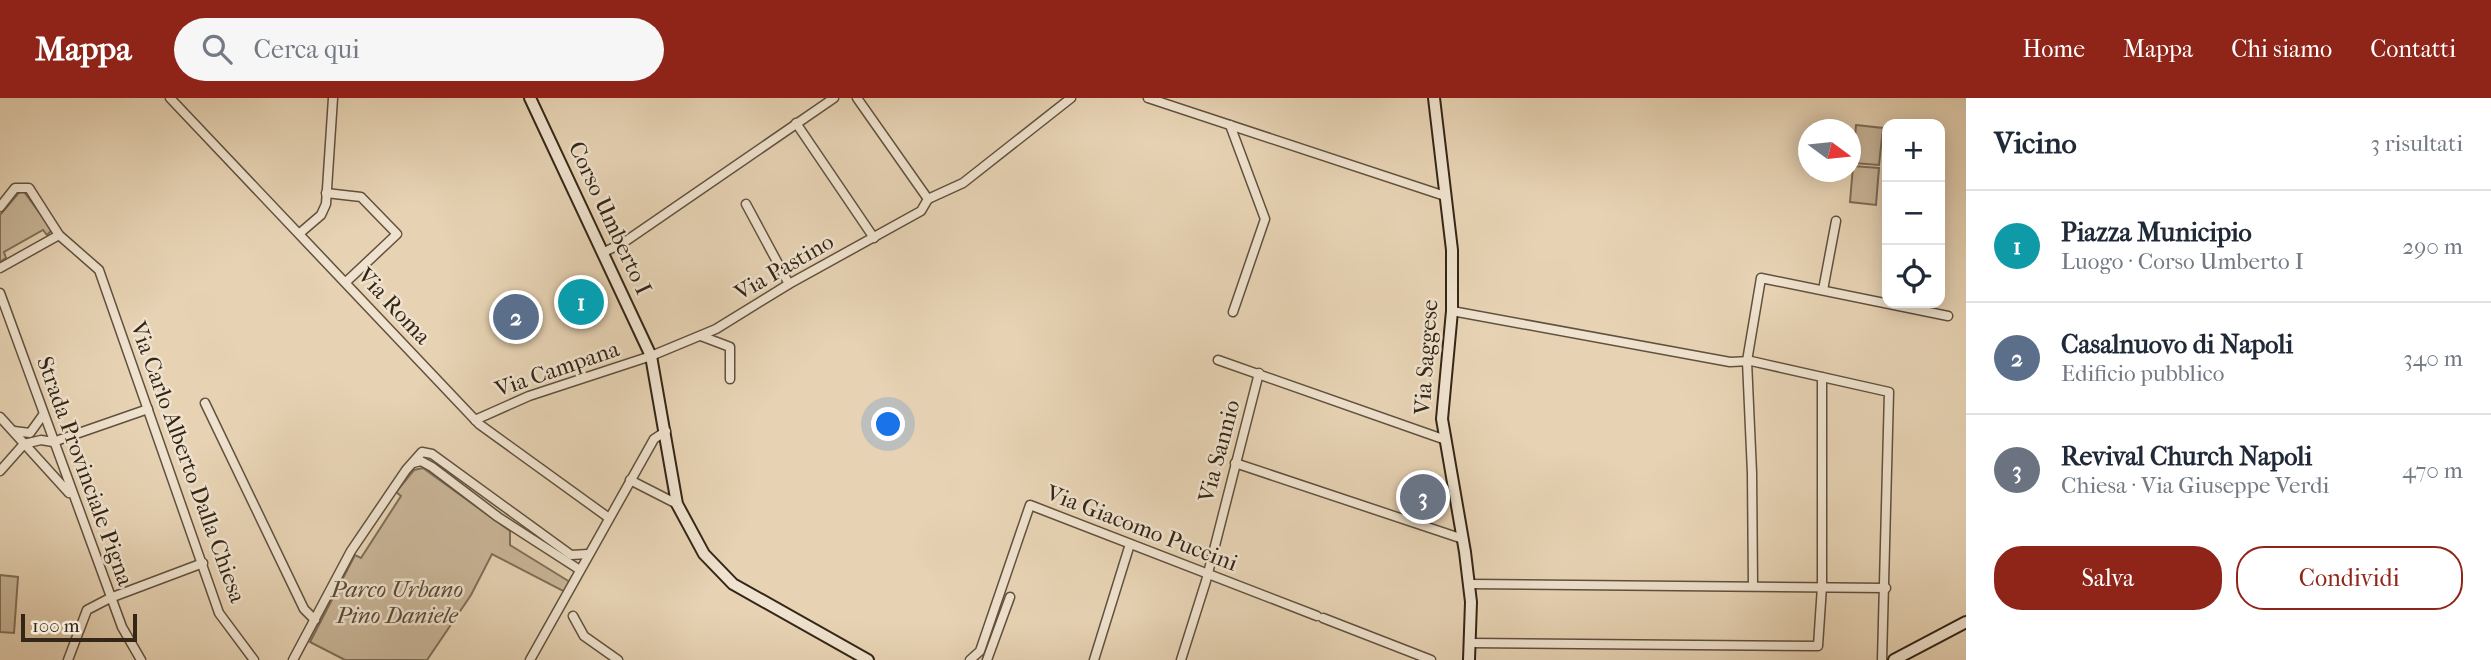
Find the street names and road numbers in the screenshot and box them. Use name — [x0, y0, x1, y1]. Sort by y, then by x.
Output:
street label: Corso Umberto I — [563, 137, 657, 299]
street label: Via Pastino — [729, 228, 838, 307]
street label: Via Roma — [351, 261, 437, 350]
street label: Via Saggese — [1408, 298, 1443, 417]
street label: Via Carlo Alberto Dalla Chiesa — [124, 317, 252, 607]
street label: Via Campana — [490, 335, 623, 403]
street label: Strada Provinciale Pigna — [31, 353, 139, 590]
street label: Via Sannio — [1192, 397, 1246, 506]
street label: Via Giacomo Puccini — [1042, 479, 1241, 577]

